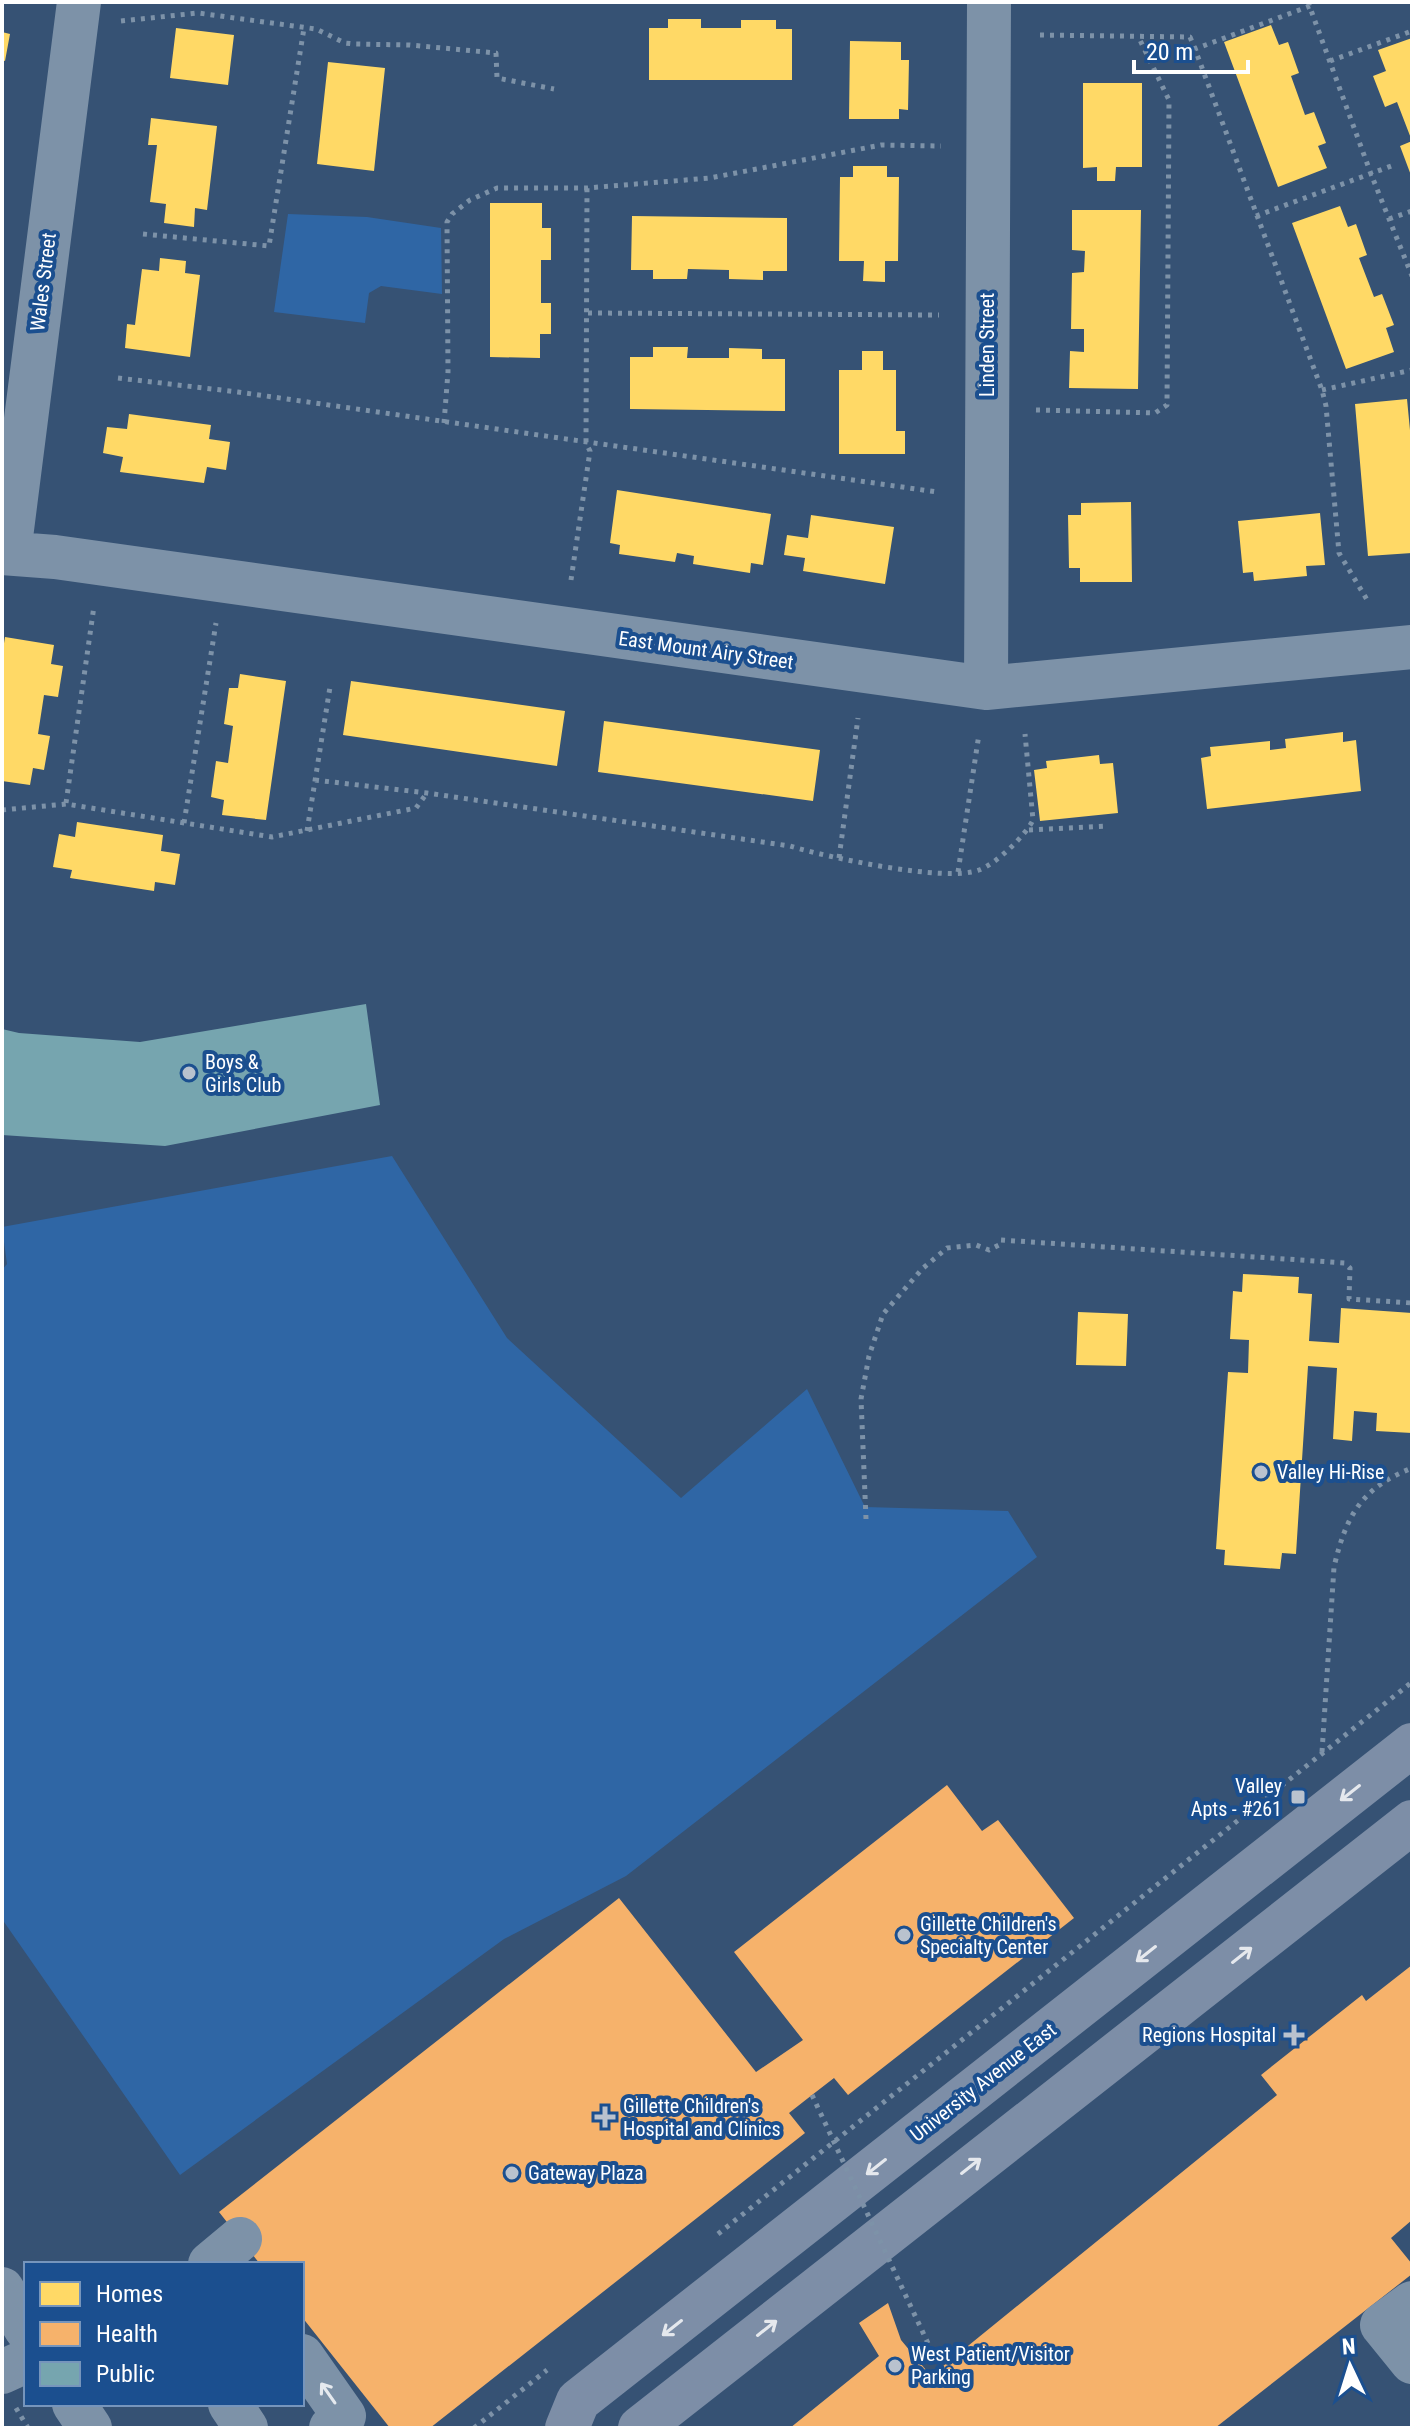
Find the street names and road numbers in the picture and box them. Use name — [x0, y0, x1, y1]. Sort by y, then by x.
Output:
street label: Wales Street — [25, 231, 61, 333]
street label: Linden Street — [975, 293, 999, 397]
street label: East Mount Airy Street — [617, 626, 795, 674]
street label: University Avenue East — [905, 2017, 1061, 2146]

